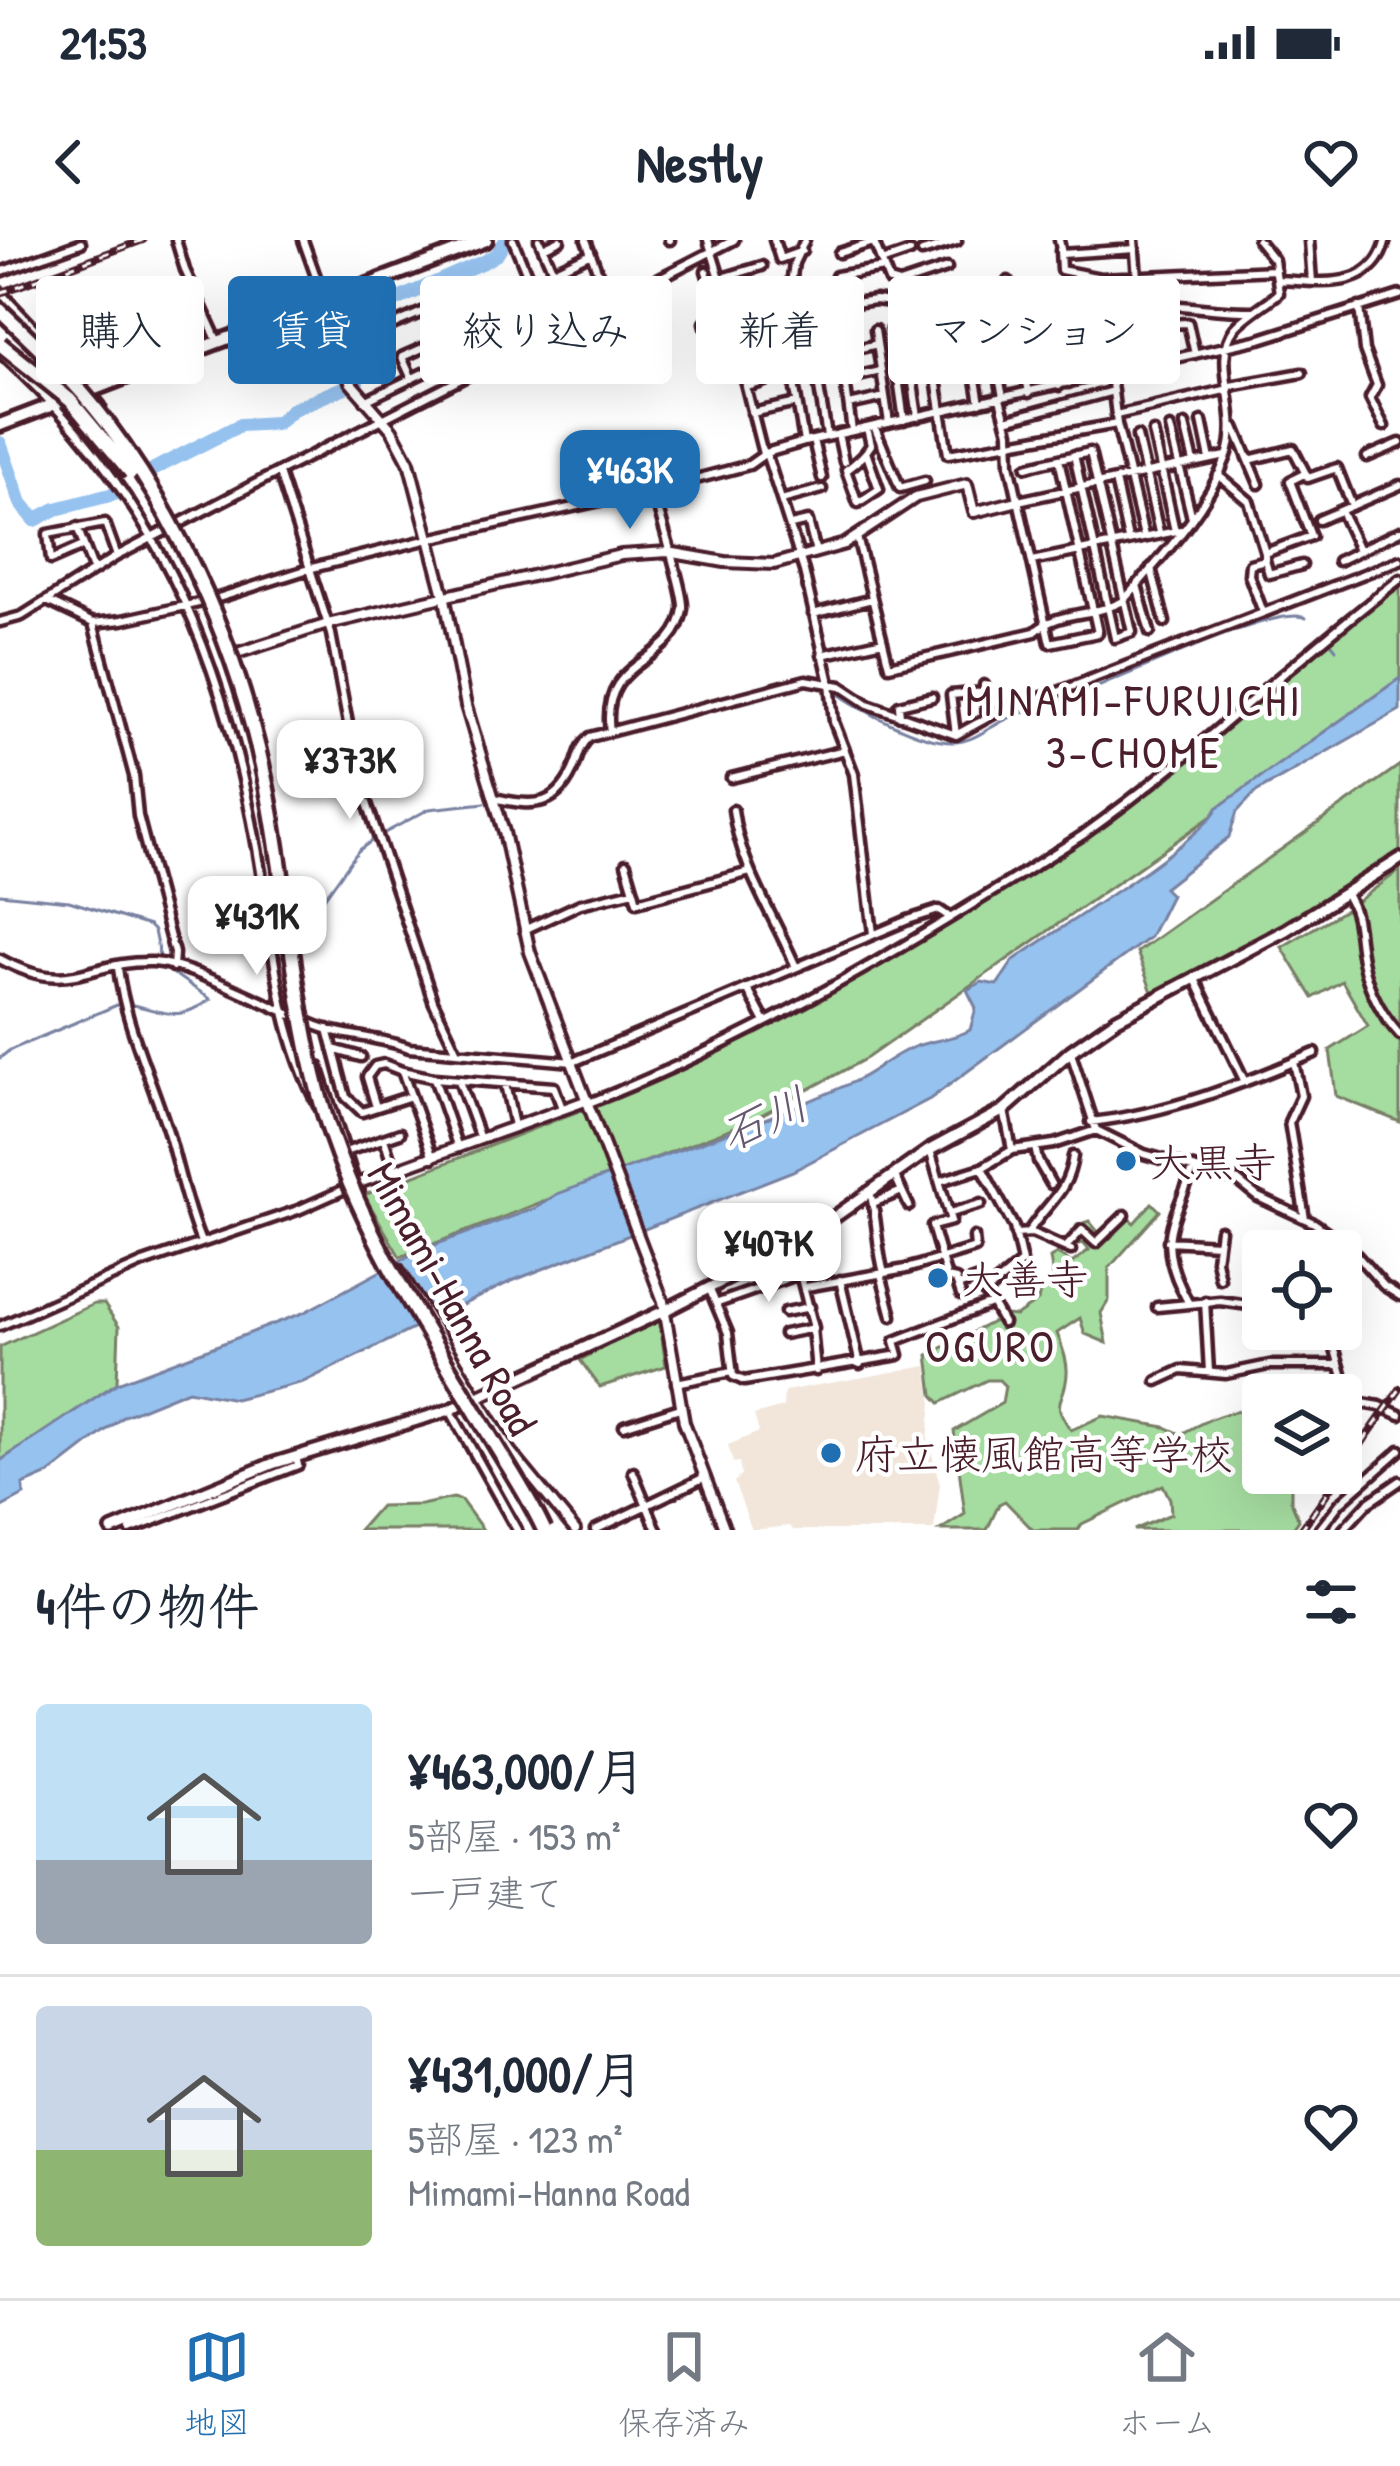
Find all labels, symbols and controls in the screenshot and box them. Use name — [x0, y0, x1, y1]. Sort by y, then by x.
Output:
text: 21:53 — [60, 12, 147, 73]
text: Nestly — [637, 126, 763, 199]
icon: back — [36, 129, 102, 195]
icon: heart — [1298, 129, 1364, 195]
chip: 購入 — [36, 276, 204, 384]
chip: 賃貸 — [228, 276, 396, 384]
chip: 絞り込み — [420, 276, 672, 384]
chip: 新着 — [696, 276, 864, 384]
chip: マンション — [888, 276, 1180, 384]
pin: ¥463K — [546, 430, 714, 532]
text: ¥463K — [587, 442, 673, 495]
district label: MINAMI-FURUICHI 3-CHOME — [965, 669, 1303, 782]
pin: ¥373K — [266, 720, 434, 822]
text: ¥373K — [304, 732, 396, 785]
pin: ¥431K — [173, 876, 341, 978]
text: ¥431K — [215, 888, 299, 941]
water label: 石川 — [710, 1072, 818, 1164]
place label: 大黒寺 — [1150, 1133, 1276, 1190]
marker: 大黒寺 — [1113, 1148, 1139, 1174]
street label: Mimami-Hanna Road — [355, 1151, 551, 1445]
pin: ¥407K — [685, 1203, 853, 1305]
text: ¥407K — [724, 1215, 814, 1268]
map controls — [1242, 1230, 1362, 1494]
button: locate — [1242, 1230, 1362, 1350]
place label: 大善寺 — [962, 1250, 1088, 1307]
marker: 大善寺 — [925, 1265, 951, 1291]
district label: OGURO — [925, 1315, 1057, 1376]
button: layers — [1242, 1374, 1362, 1494]
place label: 府立懐風館高等学校 — [855, 1425, 1233, 1482]
marker: 府立懐風館高等学校 — [818, 1440, 844, 1466]
icon: filters — [1298, 1569, 1364, 1635]
text: 4件の物件 — [36, 1571, 259, 1640]
text: ¥463,000/月 — [408, 1736, 645, 1805]
icon: home — [132, 1752, 276, 1896]
icon: heart — [1298, 1791, 1364, 1857]
text: 5部屋 · 153 m² — [408, 1809, 621, 1862]
text: 一戸建て — [408, 1866, 564, 1919]
text: ¥431,000/月 — [408, 2039, 644, 2108]
icon: home — [132, 2054, 276, 2198]
icon: heart — [1298, 2093, 1364, 2159]
text: 5部屋 · 123 m² — [408, 2112, 623, 2165]
text: Mimami-Hanna Road — [408, 2165, 690, 2218]
tab: 地図 — [184, 2324, 250, 2444]
tab: 保存済み — [618, 2324, 750, 2444]
tab: ホーム — [1118, 2324, 1216, 2444]

